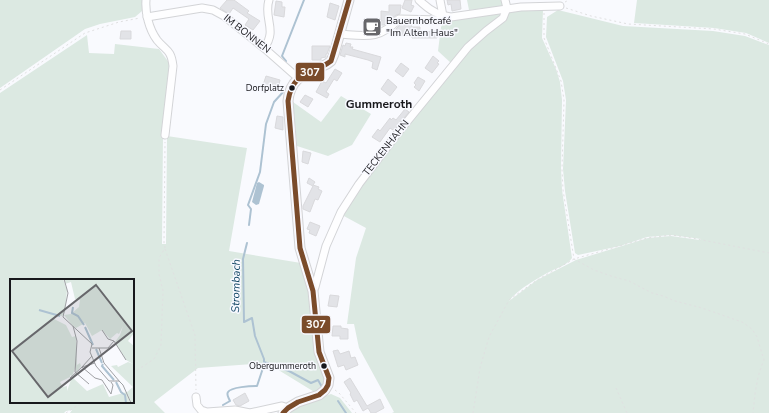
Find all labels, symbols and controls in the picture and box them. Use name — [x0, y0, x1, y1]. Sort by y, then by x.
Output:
street label: IM BONNEN — [221, 11, 273, 57]
place label: Bauernhofcafé "Im Alten Haus" — [386, 14, 458, 40]
cafe icon: Bauernhofcafé "Im Alten Haus" — [361, 16, 383, 38]
line badge: 307 — [295, 62, 325, 82]
text: 307 — [300, 65, 320, 80]
place label: Dorfplatz — [246, 82, 284, 94]
marker: Dorfplatz — [287, 83, 297, 93]
district label: Gummeroth — [346, 96, 412, 112]
street label: TECKENHAHN — [360, 117, 412, 179]
water label: Strombach — [228, 259, 244, 313]
inset map — [10, 279, 134, 403]
line badge: 307 — [301, 315, 331, 334]
text: 307 — [306, 317, 326, 332]
place label: Obergummeroth — [249, 360, 316, 372]
marker: Obergummeroth — [319, 361, 329, 371]

